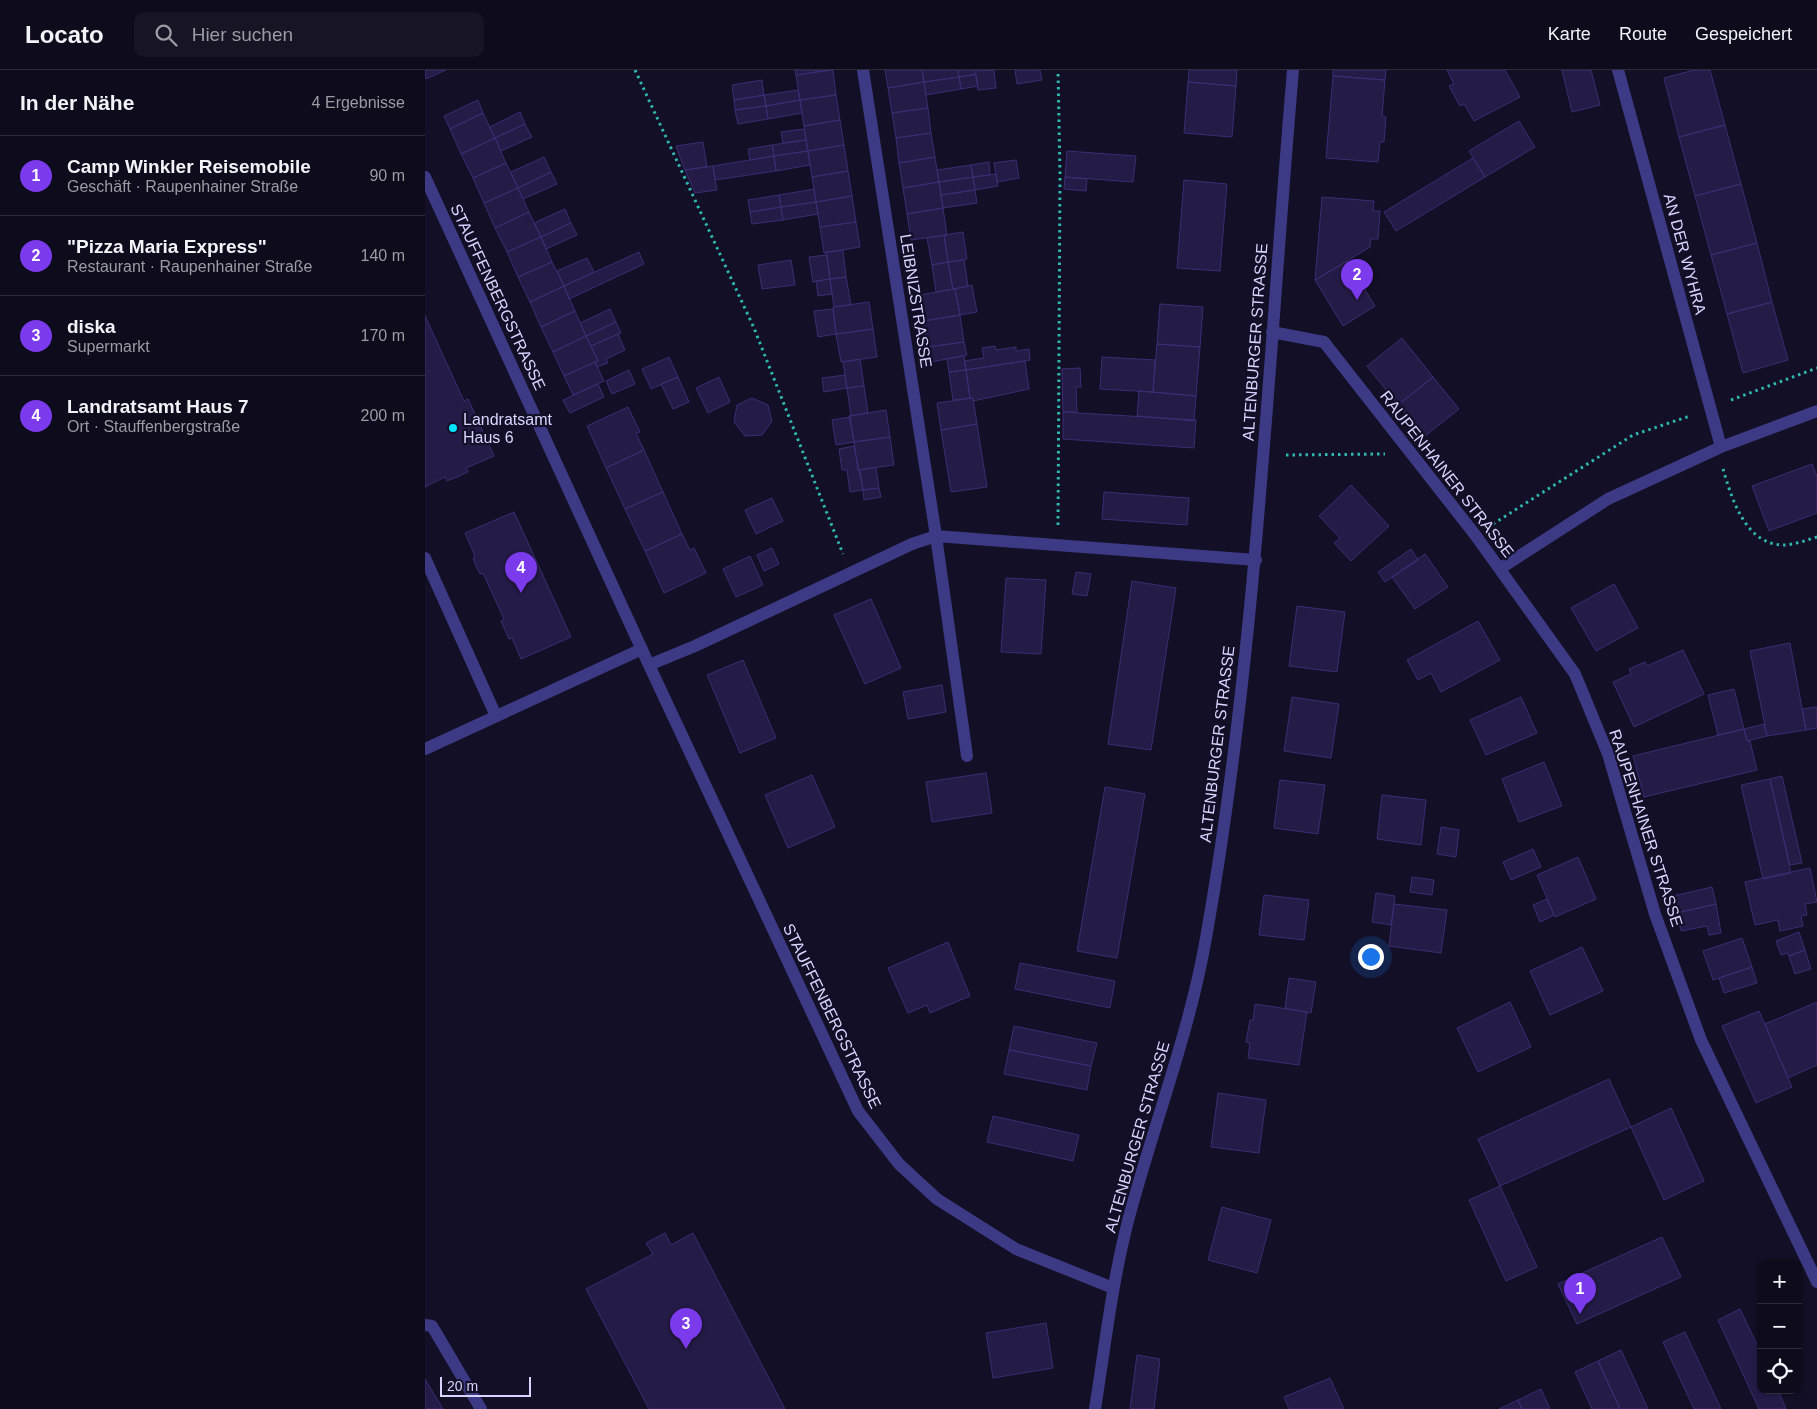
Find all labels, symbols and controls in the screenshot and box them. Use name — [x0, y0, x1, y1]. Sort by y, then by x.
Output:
search box — [134, 12, 484, 57]
text: Locato — [25, 21, 104, 48]
icon: search — [152, 21, 180, 49]
text: Hier suchen — [192, 24, 293, 45]
text: Karte — [1548, 24, 1591, 44]
text: Route — [1619, 24, 1667, 44]
text: Gespeichert — [1695, 24, 1792, 44]
text: In der Nähe — [20, 91, 134, 114]
text: 4 Ergebnisse — [312, 94, 405, 111]
text: Camp Winkler Reisemobile — [67, 156, 311, 177]
text: 1 — [32, 167, 40, 184]
text: 90 m — [369, 167, 405, 184]
text: Geschäft · Raupenhainer Straße — [67, 178, 298, 195]
street label: AN DER WYHRA — [1661, 192, 1709, 317]
street label: STAUFFENBERGSTRASSE — [447, 201, 549, 393]
street label: LEIBNIZSTRASSE — [897, 233, 935, 369]
text: "Pizza Maria Express" — [67, 236, 267, 257]
street label: ALTENBURGER STRASSE — [1240, 243, 1270, 441]
text: 2 — [32, 247, 40, 264]
text: 140 m — [361, 247, 405, 264]
text: Restaurant · Raupenhainer Straße — [67, 258, 312, 275]
pin: 2 — [1341, 259, 1373, 300]
text: diska — [67, 316, 116, 337]
text: 3 — [32, 327, 40, 344]
text: 170 m — [361, 327, 405, 344]
text: Supermarkt — [67, 338, 150, 355]
street label: RAUPENHAINER STRASSE — [1377, 387, 1517, 561]
text: Landratsamt Haus 7 — [67, 396, 249, 417]
text: 4 — [32, 407, 40, 424]
text: 200 m — [361, 407, 405, 424]
place label: Landratsamt Haus 6 — [463, 411, 552, 446]
text: Ort · Stauffenbergstraße — [67, 418, 240, 435]
marker: Landratsamt Haus 6 — [447, 422, 459, 434]
pin: 4 — [505, 552, 537, 593]
street label: ALTENBURGER STRASSE — [1197, 645, 1237, 843]
street label: RAUPENHAINER STRASSE — [1606, 727, 1686, 929]
street label: STAUFFENBERGSTRASSE — [780, 921, 884, 1111]
your location — [1358, 944, 1384, 970]
street label: ALTENBURGER STRASSE — [1102, 1040, 1172, 1234]
map controls — [1757, 1259, 1802, 1394]
button: + — [1757, 1259, 1802, 1304]
pin: 1 — [1564, 1273, 1596, 1314]
button: − — [1757, 1304, 1802, 1349]
pin: 3 — [670, 1308, 702, 1349]
button: locate — [1757, 1349, 1802, 1394]
scale bar — [440, 1374, 531, 1397]
text: 20 m — [447, 1378, 478, 1394]

